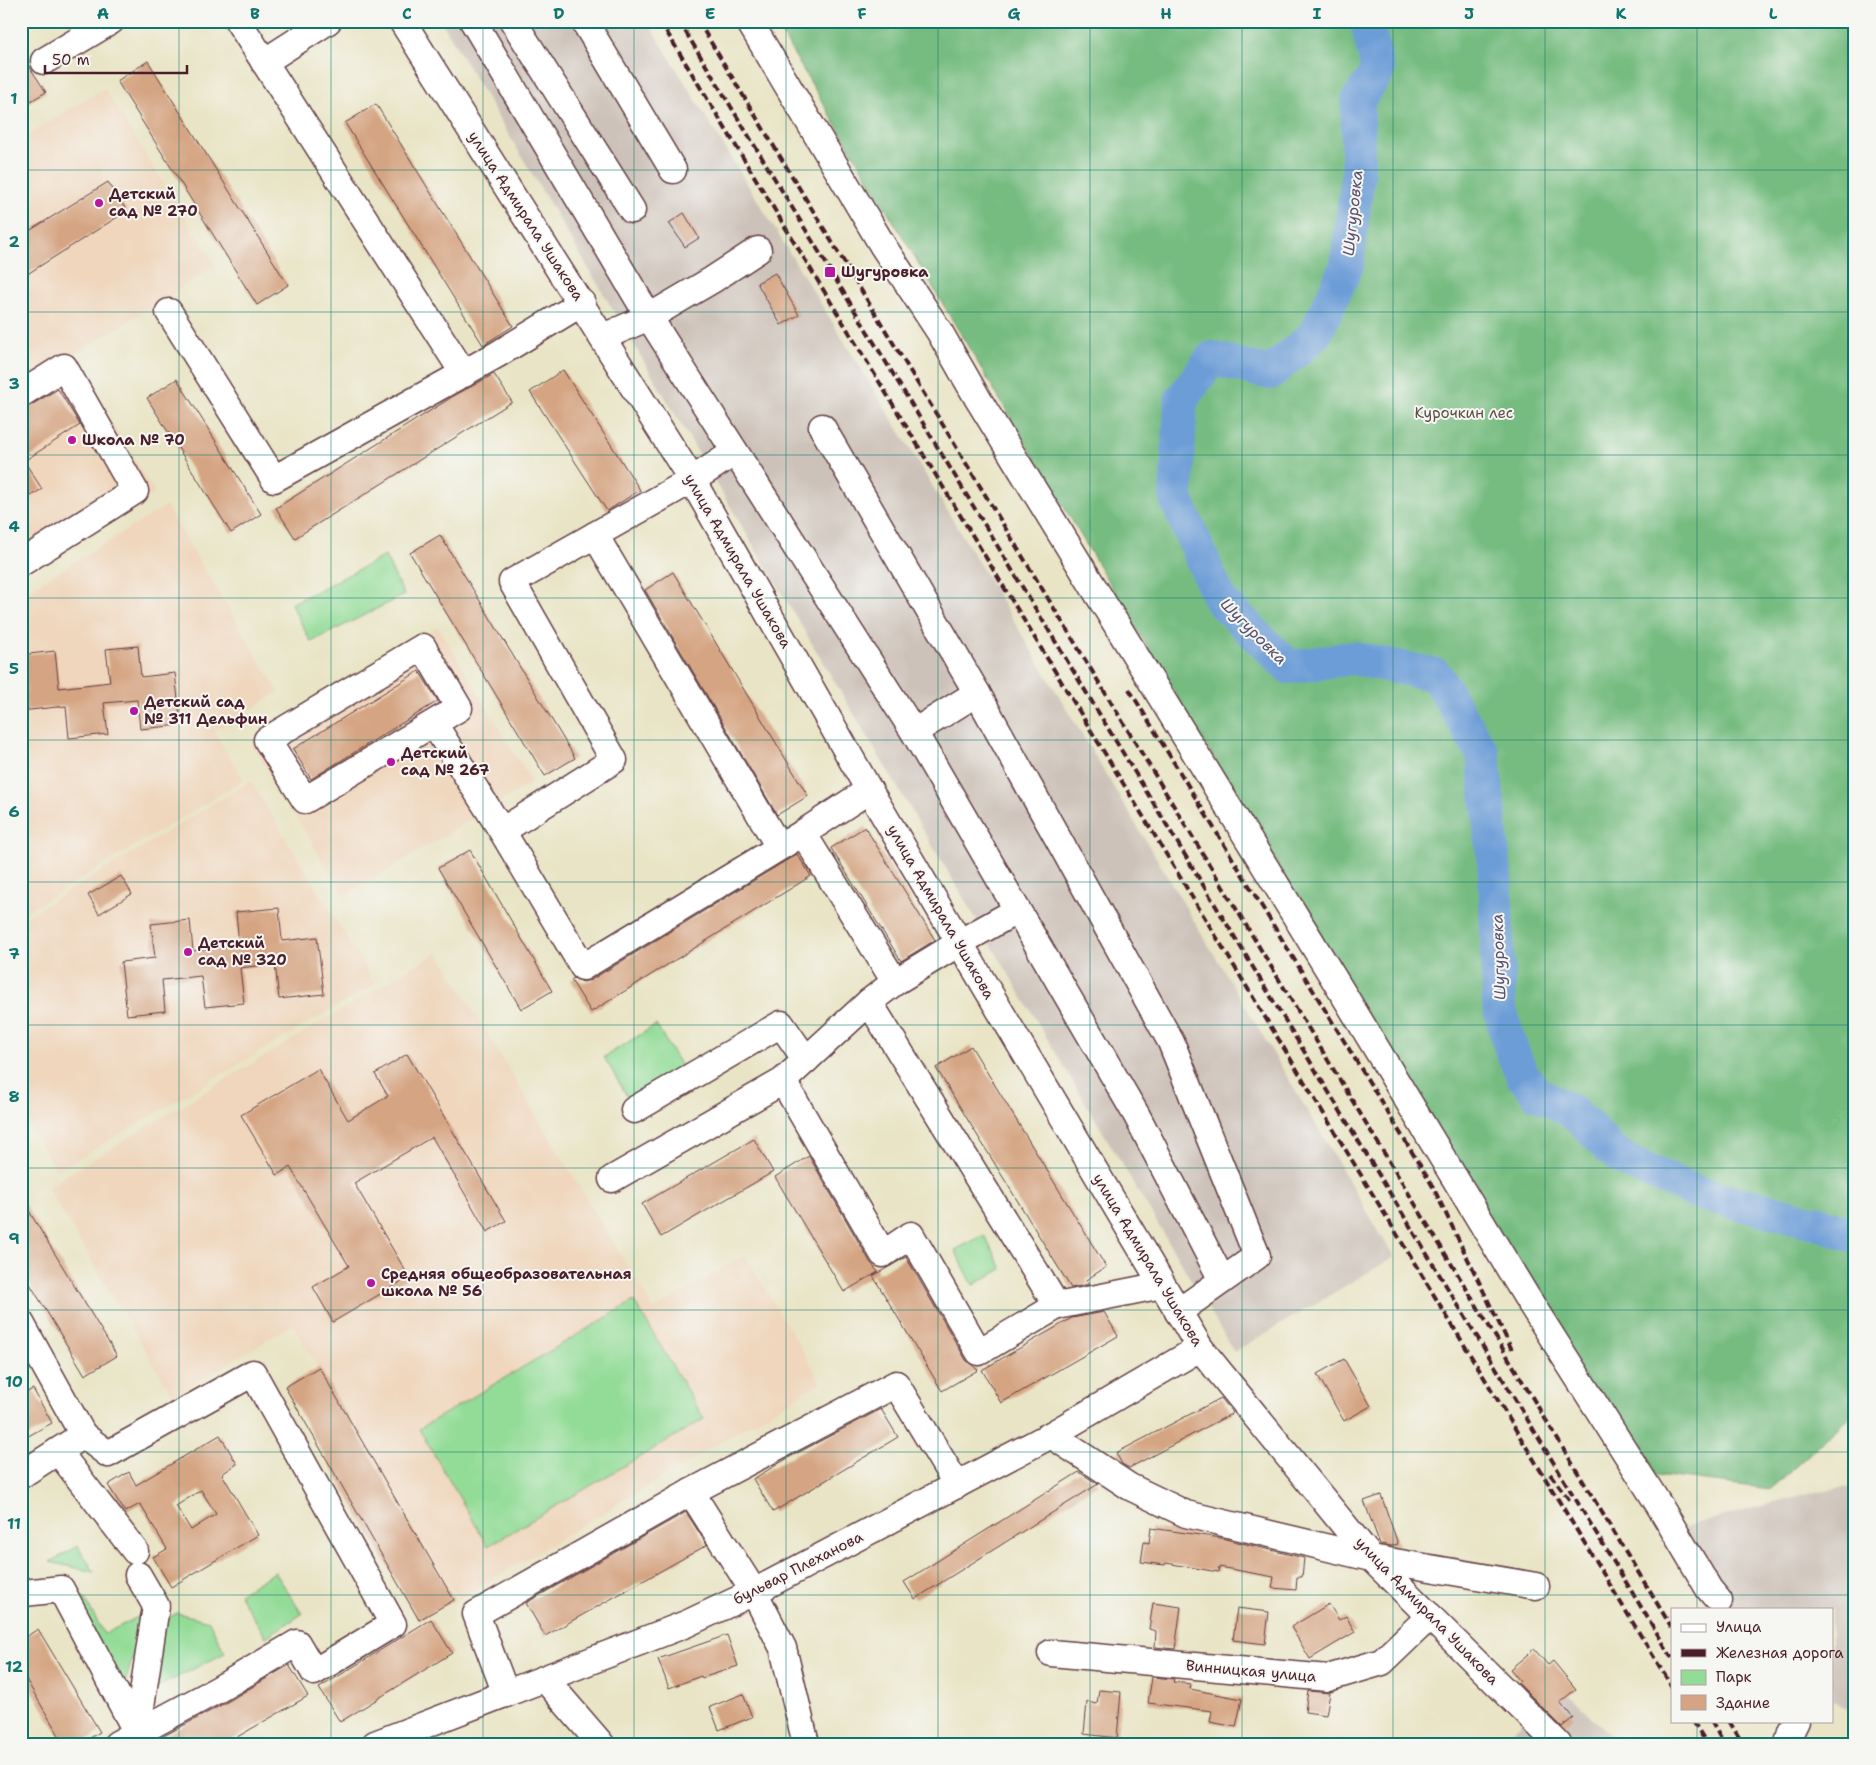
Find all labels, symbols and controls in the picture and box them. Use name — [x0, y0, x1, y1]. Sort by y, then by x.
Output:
text: A — [97, 3, 109, 24]
text: B — [250, 3, 260, 24]
text: C — [402, 3, 412, 24]
text: D — [553, 3, 565, 24]
text: E — [705, 3, 715, 24]
text: F — [857, 3, 867, 24]
text: G — [1008, 3, 1021, 24]
text: H — [1160, 3, 1172, 24]
text: I — [1313, 3, 1322, 24]
text: J — [1464, 3, 1474, 24]
text: K — [1616, 3, 1627, 24]
text: L — [1769, 3, 1778, 24]
scale bar — [45, 42, 188, 74]
text: 50 m — [52, 50, 90, 70]
text: 1 — [10, 88, 18, 109]
street label: улица Адмирала Ушакова — [464, 127, 589, 305]
water label: Шугуровка — [1338, 169, 1367, 257]
place label: Детский сад № 270 — [109, 184, 198, 221]
marker: Детский сад № 270 — [93, 197, 105, 209]
text: 2 — [8, 231, 20, 252]
place label: Шугуровка — [841, 262, 929, 282]
marker: Шугуровка — [823, 265, 837, 279]
text: 3 — [8, 373, 20, 394]
park label: Курочкин лес — [1415, 403, 1513, 423]
place label: Школа № 70 — [82, 430, 185, 450]
marker: Школа № 70 — [66, 434, 78, 446]
street label: улица Адмирала Ушакова — [680, 470, 797, 652]
text: 4 — [8, 516, 20, 537]
water label: Шугуровка — [1216, 593, 1292, 669]
text: 5 — [9, 658, 19, 679]
place label: Детский сад № 311 Дельфин — [144, 692, 268, 729]
marker: Детский сад № 311 Дельфин — [128, 705, 140, 717]
place label: Детский сад № 267 — [401, 743, 490, 780]
marker: Детский сад № 267 — [385, 756, 397, 768]
text: 6 — [8, 801, 20, 822]
street label: улица Адмирала Ушакова — [883, 821, 1000, 1003]
water label: Шугуровка — [1486, 913, 1511, 1001]
place label: Детский сад № 320 — [198, 933, 287, 970]
text: 7 — [8, 943, 20, 964]
marker: Детский сад № 320 — [182, 946, 194, 958]
text: 8 — [8, 1086, 20, 1107]
street label: улица Адмирала Ушакова — [1088, 1170, 1208, 1351]
text: 9 — [8, 1228, 20, 1249]
place label: Средняя общеобразовательная школа № 56 — [381, 1264, 632, 1301]
marker: Средняя общеобразовательная школа № 56 — [365, 1277, 377, 1289]
text: 10 — [5, 1371, 23, 1392]
text: 11 — [7, 1513, 21, 1534]
street label: бульвар Плеханова — [730, 1526, 867, 1609]
street label: улица Адмирала Ушакова — [1351, 1533, 1504, 1690]
legend — [1671, 1608, 1834, 1722]
text: Улица — [1716, 1617, 1762, 1637]
text: Железная дорога — [1716, 1643, 1844, 1663]
street label: Винницкая улица — [1185, 1655, 1318, 1687]
text: 12 — [5, 1656, 23, 1677]
text: Парк — [1716, 1667, 1752, 1687]
text: Здание — [1716, 1693, 1770, 1713]

